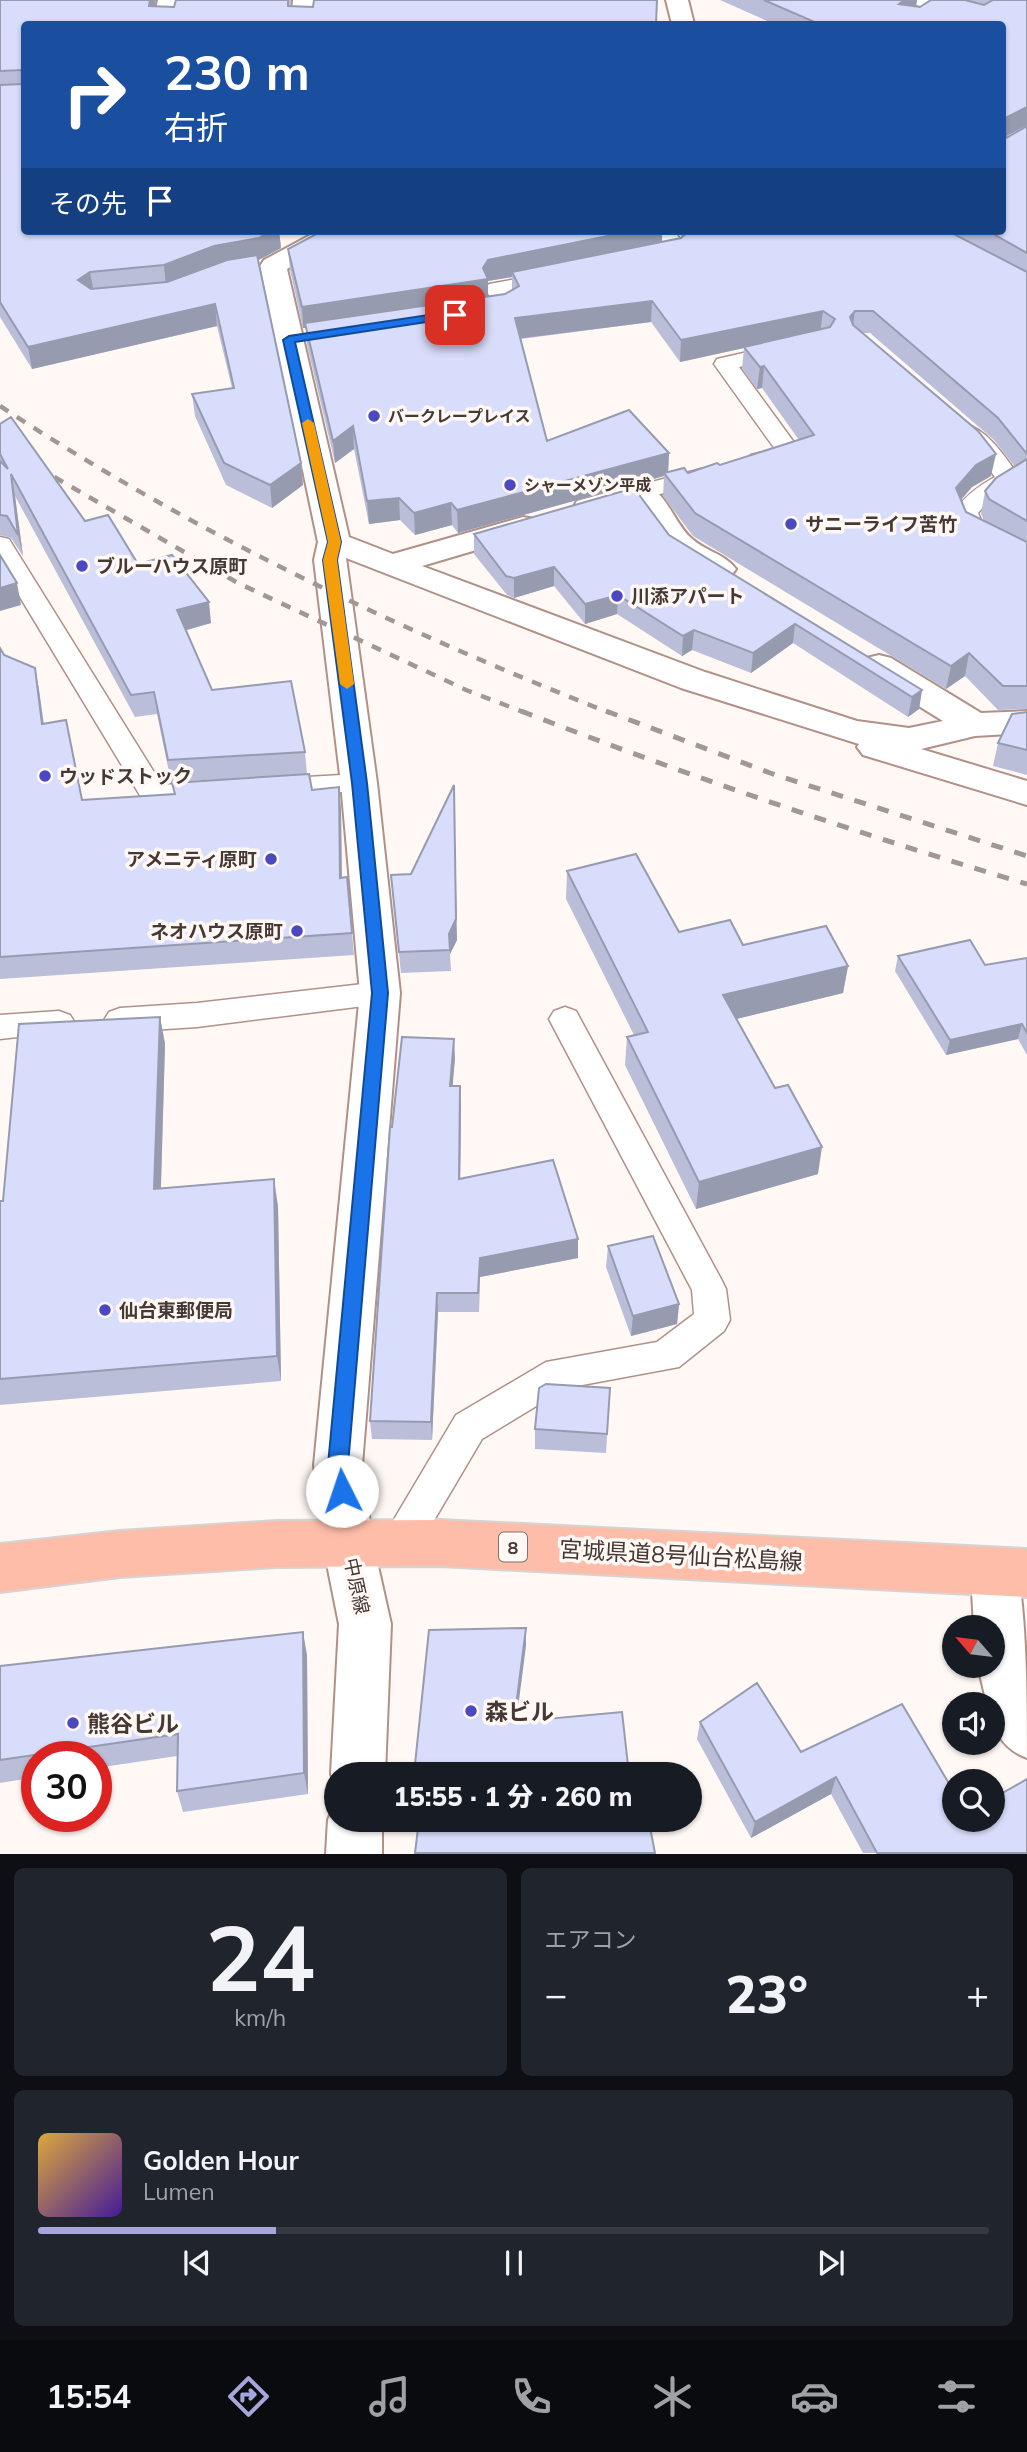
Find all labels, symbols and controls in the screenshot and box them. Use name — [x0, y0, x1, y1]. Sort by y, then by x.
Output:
text: 230 m — [164, 41, 310, 102]
icon: right — [49, 49, 140, 140]
text: 右折 — [164, 107, 228, 147]
icon: arrive — [141, 182, 179, 220]
text: その先 — [49, 187, 127, 220]
pin — [425, 285, 485, 345]
icon: arrive — [436, 296, 474, 334]
place label: バークレープレイス — [388, 406, 531, 426]
marker: バークレープレイス — [366, 408, 382, 424]
place label: シャーメゾン平成 — [524, 475, 651, 495]
marker: シャーメゾン平成 — [502, 477, 518, 493]
place label: サニーライフ苦竹 — [805, 512, 957, 536]
marker: サニーライフ苦竹 — [783, 516, 799, 532]
place label: ブルーハウス原町 — [96, 554, 248, 578]
marker: ブルーハウス原町 — [74, 558, 90, 574]
place label: 川添アパート — [631, 584, 745, 608]
marker: 川添アパート — [609, 588, 625, 604]
place label: ウッドストック — [59, 764, 192, 788]
marker: ウッドストック — [37, 768, 53, 784]
place label: アメニティ原町 — [126, 847, 257, 871]
marker: アメニティ原町 — [263, 851, 279, 867]
place label: ネオハウス原町 — [150, 919, 283, 943]
marker: ネオハウス原町 — [289, 923, 305, 939]
place label: 仙台東郵便局 — [119, 1298, 233, 1322]
marker: 仙台東郵便局 — [97, 1302, 113, 1318]
position arrow — [305, 1454, 379, 1528]
road number: 8 — [499, 1532, 527, 1562]
street label: 宮城県道8号仙台松島線 — [559, 1534, 803, 1576]
street label: 中原線 — [339, 1556, 375, 1616]
north arrow — [942, 1615, 1004, 1678]
map controls — [942, 1615, 1005, 1832]
button: sound — [942, 1692, 1005, 1755]
place label: 森ビル — [485, 1697, 554, 1726]
marker: 森ビル — [463, 1703, 479, 1719]
place label: 熊谷ビル — [87, 1709, 179, 1738]
marker: 熊谷ビル — [65, 1715, 81, 1731]
speed limit sign: 30 — [21, 1741, 112, 1832]
button: search — [942, 1769, 1005, 1832]
text: 15:55 · 1 分 · 260 m — [394, 1780, 632, 1813]
text: 24 — [206, 1900, 315, 2014]
text: エアコン — [545, 1925, 637, 1954]
text: 23° — [726, 1961, 808, 2026]
text: − — [545, 1970, 567, 2018]
text: + — [966, 1970, 989, 2018]
text: km/h — [234, 2003, 286, 2032]
text: Golden Hour — [143, 2144, 299, 2177]
text: Lumen — [143, 2177, 215, 2206]
icon: previous — [178, 2244, 216, 2282]
icon: pause — [495, 2244, 533, 2282]
icon: next — [812, 2244, 850, 2282]
icon: directions — [224, 2372, 273, 2421]
icon: music — [365, 2372, 414, 2421]
icon: phone — [507, 2372, 556, 2421]
icon: climate — [648, 2372, 697, 2421]
icon: car — [790, 2372, 839, 2421]
icon: filters — [932, 2372, 981, 2421]
text: 15:54 — [46, 2376, 131, 2416]

